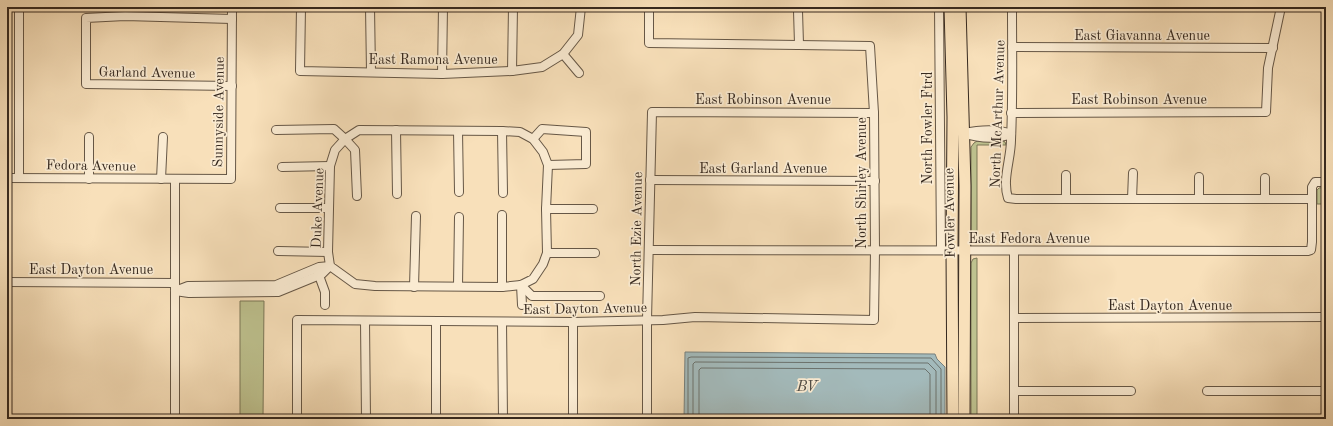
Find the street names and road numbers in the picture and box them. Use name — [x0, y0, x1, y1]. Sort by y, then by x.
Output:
street label: East Giavanna Avenue — [1074, 29, 1210, 43]
street label: North McArthur Avenue — [988, 40, 1008, 188]
street label: East Ramona Avenue — [368, 53, 498, 67]
street label: Sunnyside Avenue — [211, 57, 227, 167]
street label: Garland Avenue — [99, 65, 195, 81]
street label: North Fowler Ftrd — [921, 71, 935, 185]
street label: East Robinson Avenue — [695, 93, 831, 107]
street label: East Robinson Avenue — [1071, 93, 1207, 107]
street label: North Shirley Avenue — [855, 117, 869, 249]
street label: Fedora Avenue — [46, 158, 136, 174]
street label: East Garland Avenue — [699, 162, 827, 176]
street label: Duke Avenue — [310, 168, 326, 249]
street label: Fowler Avenue — [942, 168, 958, 258]
street label: North Ezie Avenue — [629, 172, 645, 286]
street label: East Fedora Avenue — [968, 232, 1090, 246]
street label: East Dayton Avenue — [29, 263, 153, 277]
street label: East Dayton Avenue — [1108, 299, 1232, 313]
street label: East Dayton Avenue — [523, 301, 647, 317]

